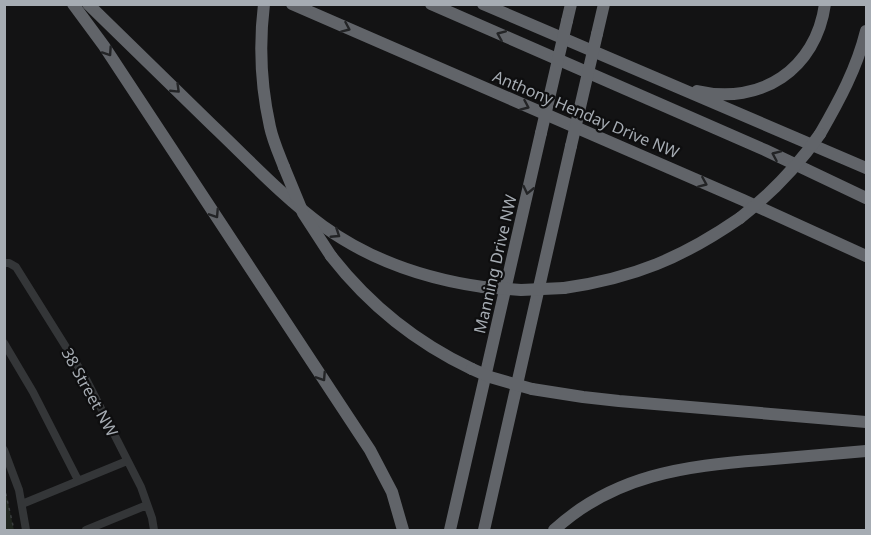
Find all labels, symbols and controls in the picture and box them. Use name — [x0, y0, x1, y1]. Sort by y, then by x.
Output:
one-way arrow — [339, 21, 350, 33]
one-way arrow — [496, 30, 507, 42]
one-way arrow — [101, 45, 112, 56]
street label: Anthony Henday Drive NW — [489, 65, 683, 163]
one-way arrow — [169, 82, 179, 93]
one-way arrow — [518, 98, 529, 110]
one-way arrow — [771, 150, 782, 162]
one-way arrow — [697, 176, 708, 188]
one-way arrow — [523, 185, 536, 195]
street label: Manning Drive NW — [468, 192, 522, 336]
one-way arrow — [208, 208, 219, 219]
one-way arrow — [329, 227, 340, 238]
street label: 38 Street NW — [57, 344, 124, 440]
one-way arrow — [315, 371, 327, 381]

